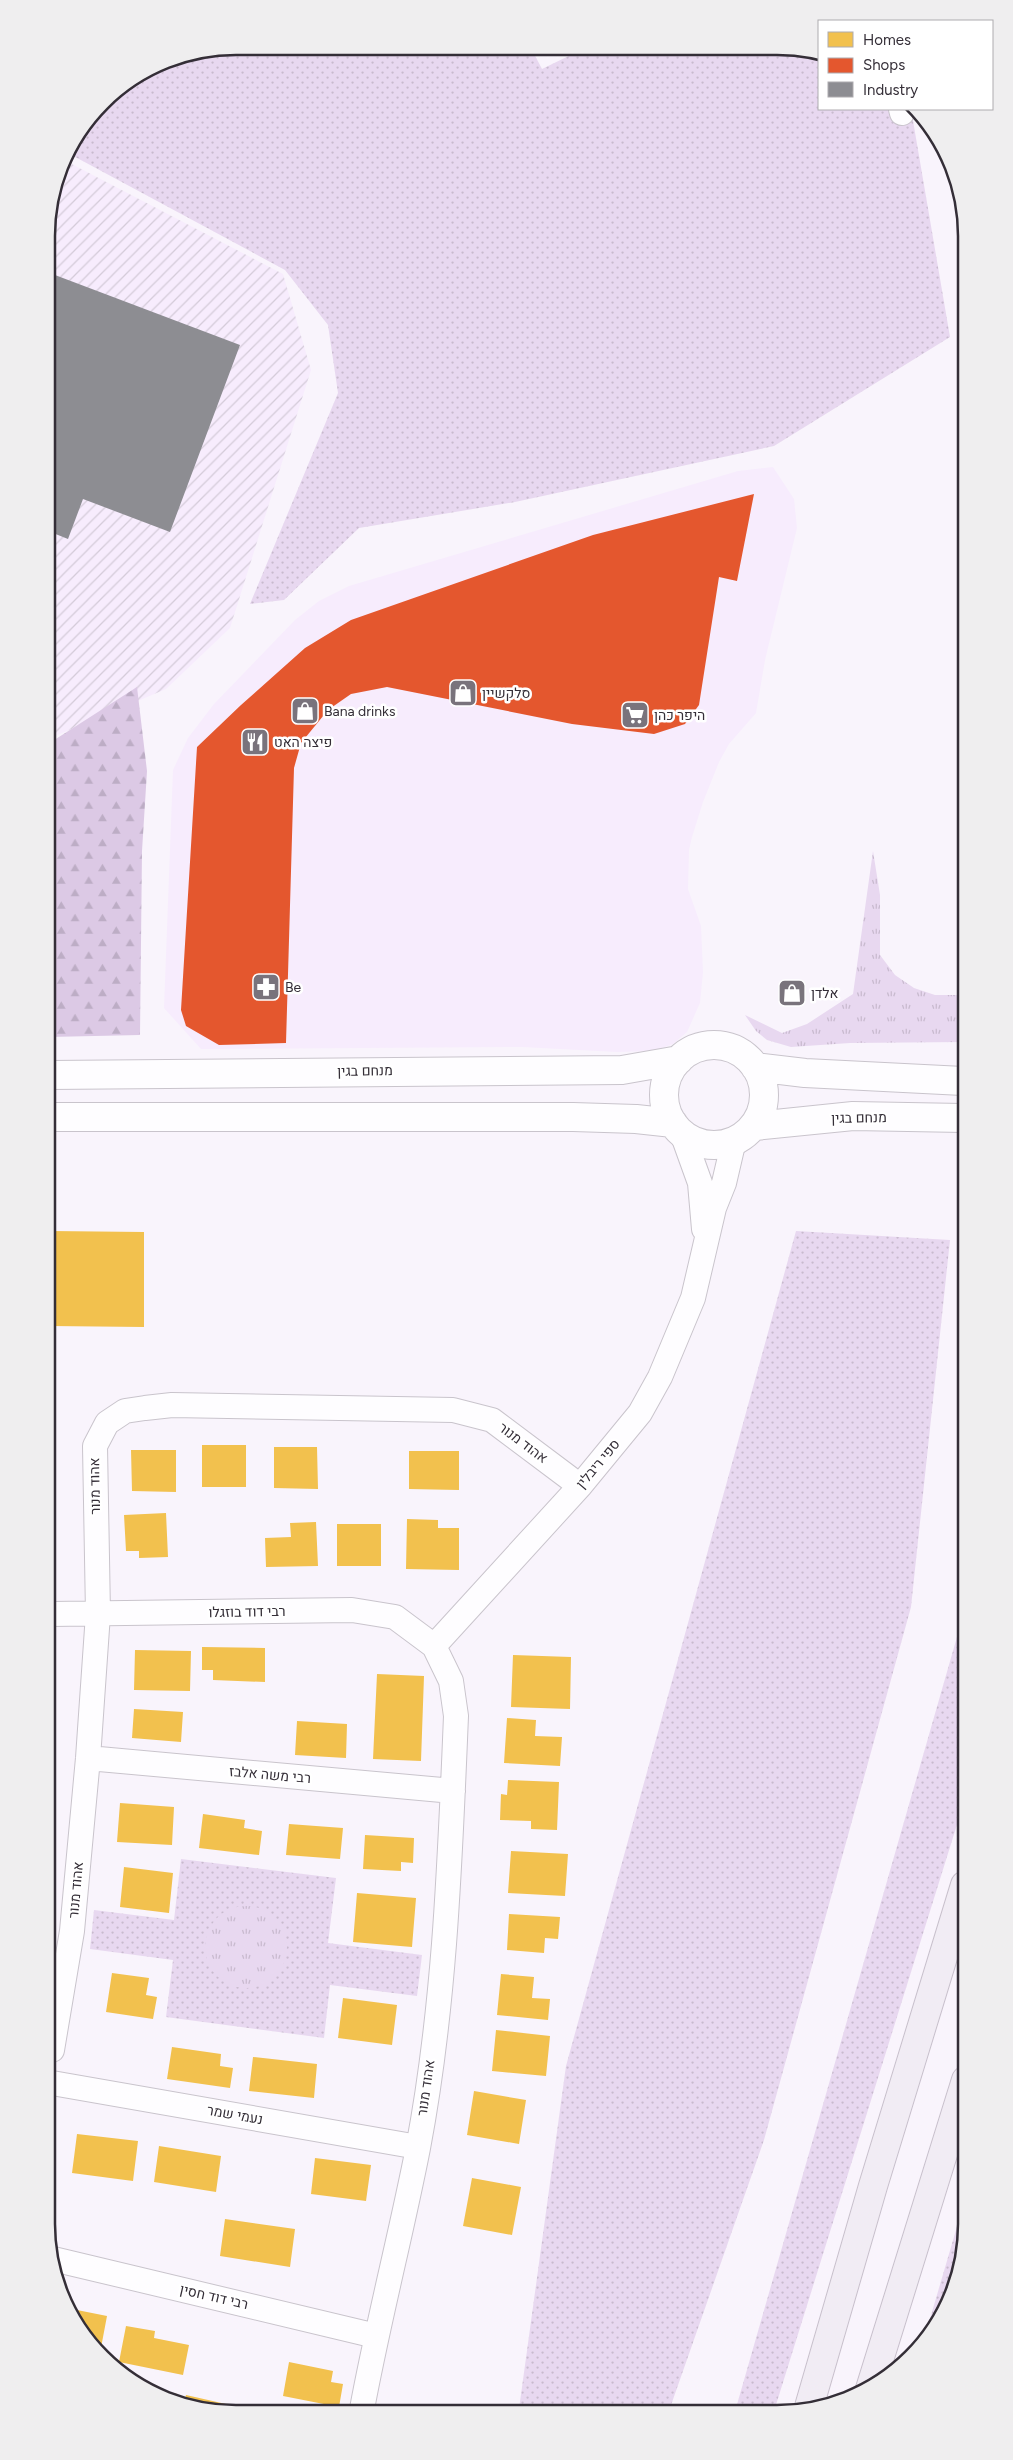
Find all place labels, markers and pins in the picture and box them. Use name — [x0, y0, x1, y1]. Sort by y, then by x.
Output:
shop icon: סלקשיין — [448, 678, 478, 708]
place label: סלקשיין — [482, 685, 530, 702]
shop icon: Bana drinks — [290, 696, 320, 726]
supermarket icon: היפר כהן — [620, 700, 650, 730]
place label: Bana drinks — [324, 703, 395, 720]
place label: היפר כהן — [654, 707, 705, 724]
restaurant icon: פיצה האט — [240, 727, 270, 757]
place label: פיצה האט — [274, 734, 332, 751]
pharmacy icon: Be — [251, 972, 281, 1002]
shop icon: אלדן — [777, 978, 807, 1008]
place label: Be — [285, 979, 302, 996]
place label: אלדן — [811, 985, 839, 1002]

